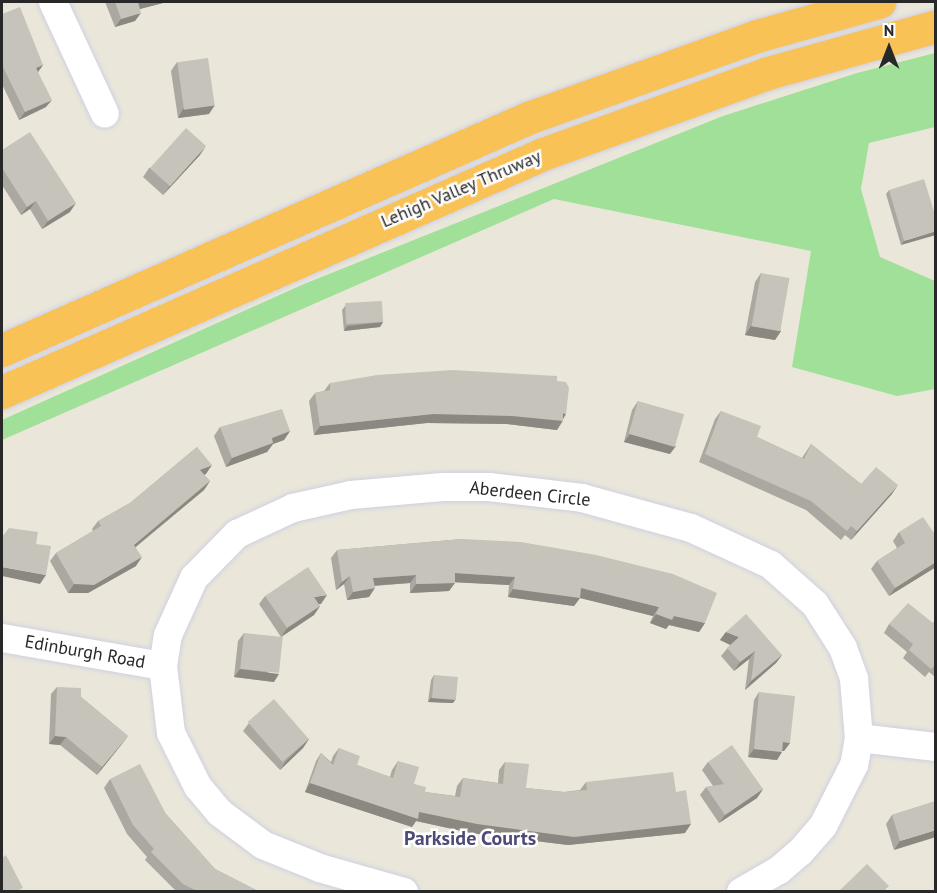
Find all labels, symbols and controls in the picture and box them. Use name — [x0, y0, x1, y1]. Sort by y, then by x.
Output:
north arrow — [859, 18, 919, 78]
text: N — [884, 20, 894, 40]
street label: Lehigh Valley Thruway — [377, 145, 545, 233]
street label: Aberdeen Circle — [468, 477, 592, 511]
street label: Edinburgh Road — [23, 631, 147, 673]
district label: Parkside Courts — [404, 826, 536, 850]

